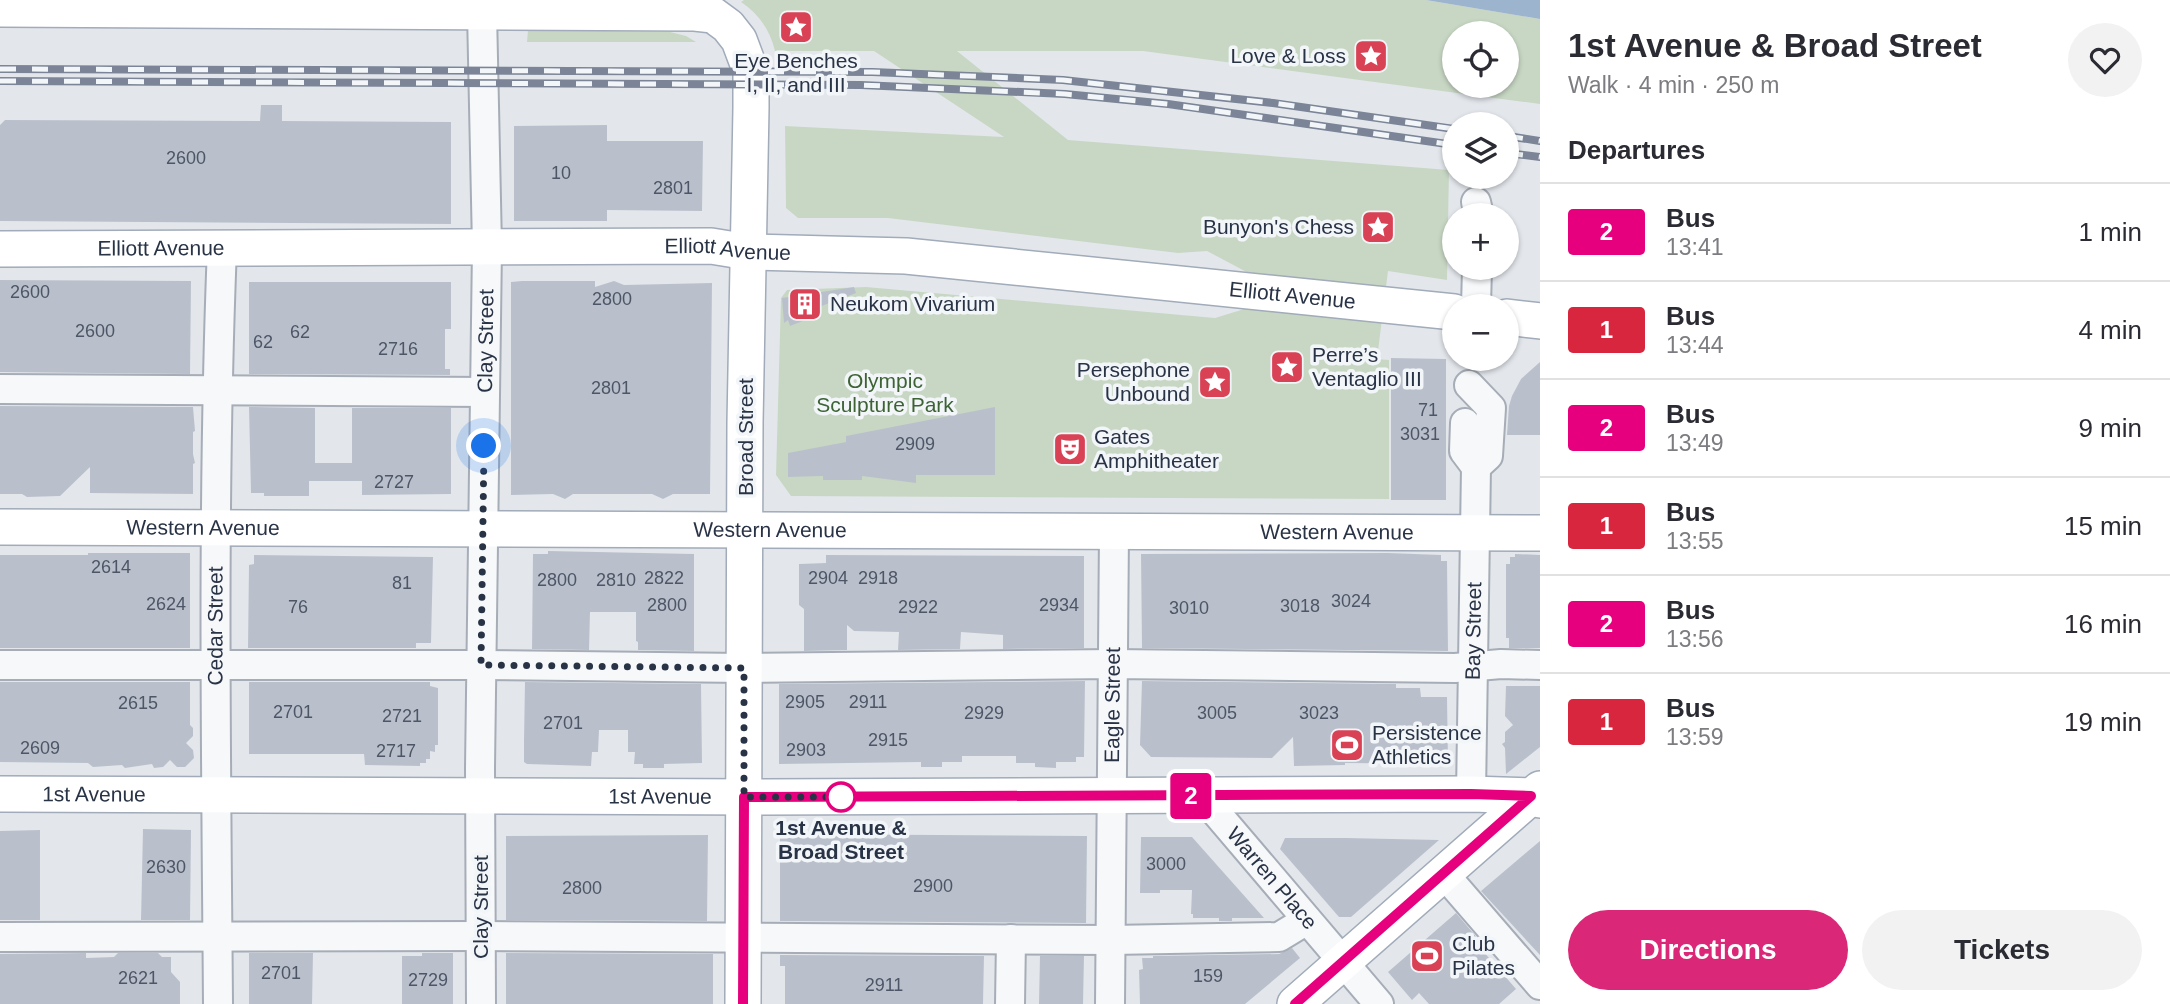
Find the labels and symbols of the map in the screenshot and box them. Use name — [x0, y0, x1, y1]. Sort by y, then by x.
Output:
place icon: Eye Benches I, II, and III — [777, 8, 815, 46]
place icon: Love & Loss — [1352, 37, 1390, 75]
place label: Love & Loss — [1230, 44, 1346, 67]
place label: Eye Benches I, II, and III — [734, 49, 858, 96]
house number: 2600 — [166, 148, 206, 168]
house number: 10 — [551, 163, 571, 183]
house number: 2801 — [653, 178, 693, 198]
place icon: Bunyon's Chess — [1359, 208, 1397, 246]
place label: Bunyon's Chess — [1203, 215, 1354, 238]
street label: Elliott Avenue — [664, 234, 791, 264]
street label: Elliott Avenue — [97, 236, 225, 260]
street label: Elliott Avenue — [1228, 277, 1357, 313]
house number: 2600 — [10, 282, 50, 302]
building icon: Neukom Vivarium — [786, 285, 824, 323]
street label: Clay Street — [473, 289, 497, 393]
house number: 2800 — [592, 289, 632, 309]
place label: Neukom Vivarium — [830, 292, 995, 315]
house number: 2600 — [75, 321, 115, 341]
house number: 62 — [290, 322, 310, 342]
house number: 62 — [253, 332, 273, 352]
house number: 2716 — [378, 339, 418, 359]
place label: Perre’s Ventaglio III — [1312, 343, 1422, 390]
place icon: Perre’s Ventaglio III — [1268, 348, 1306, 386]
place label: Persephone Unbound — [1077, 358, 1190, 405]
place icon: Persephone Unbound — [1196, 363, 1234, 401]
park label: Olympic Sculpture Park — [816, 369, 954, 416]
house number: 2801 — [591, 378, 631, 398]
street label: Broad Street — [734, 378, 757, 496]
house number: 71 — [1418, 400, 1438, 420]
house number: 3031 — [1400, 424, 1440, 444]
place label: Gates Amphitheater — [1094, 425, 1219, 472]
your location — [466, 428, 501, 463]
theatre icon: Gates Amphitheater — [1051, 430, 1089, 468]
house number: 2909 — [895, 434, 935, 454]
house number: 2727 — [374, 472, 414, 492]
street label: Western Avenue — [126, 515, 280, 539]
street label: Western Avenue — [693, 518, 847, 541]
street label: Western Avenue — [1260, 520, 1414, 544]
house number: 2614 — [91, 557, 131, 577]
street label: Cedar Street — [203, 566, 227, 686]
house number: 2822 — [644, 568, 684, 588]
house number: 2904 — [808, 568, 848, 588]
house number: 2918 — [858, 568, 898, 588]
house number: 2800 — [537, 570, 577, 590]
house number: 2810 — [596, 570, 636, 590]
house number: 81 — [392, 573, 412, 593]
street label: Bay Street — [1461, 582, 1485, 680]
house number: 3024 — [1331, 591, 1371, 611]
house number: 2624 — [146, 594, 186, 614]
house number: 2800 — [647, 595, 687, 615]
house number: 2934 — [1039, 595, 1079, 615]
house number: 3018 — [1280, 596, 1320, 616]
house number: 76 — [288, 597, 308, 617]
house number: 2922 — [898, 597, 938, 617]
house number: 3010 — [1169, 598, 1209, 618]
street label: Eagle Street — [1100, 647, 1124, 763]
house number: 2905 — [785, 692, 825, 712]
house number: 2911 — [849, 692, 887, 712]
house number: 2615 — [118, 693, 158, 713]
house number: 2701 — [273, 702, 313, 722]
house number: 2929 — [964, 703, 1004, 723]
house number: 3005 — [1197, 703, 1237, 723]
house number: 3023 — [1299, 703, 1339, 723]
house number: 2721 — [382, 706, 422, 726]
house number: 2701 — [543, 713, 583, 733]
place label: Persistence Athletics — [1372, 721, 1482, 768]
sports icon: Persistence Athletics — [1328, 726, 1366, 764]
house number: 2915 — [868, 730, 908, 750]
house number: 2609 — [20, 738, 60, 758]
house number: 2903 — [786, 740, 826, 760]
house number: 2717 — [376, 741, 416, 761]
line badge: 2 — [1168, 773, 1214, 819]
street label: 1st Avenue — [42, 782, 146, 806]
marker: 1st Avenue & Broad Street — [826, 782, 856, 812]
street label: 1st Avenue — [608, 784, 712, 808]
place label: 1st Avenue & Broad Street — [775, 816, 907, 863]
street label: Warren Place — [1223, 822, 1322, 934]
house number: 3000 — [1146, 854, 1186, 874]
street label: Clay Street — [469, 855, 492, 959]
house number: 2630 — [146, 857, 186, 877]
house number: 2900 — [913, 876, 953, 896]
house number: 2800 — [562, 878, 602, 898]
place label: Club Pilates — [1452, 932, 1515, 979]
sports icon: Club Pilates — [1408, 937, 1446, 975]
house number: 2701 — [261, 963, 301, 983]
house number: 159 — [1193, 966, 1223, 986]
house number: 2621 — [118, 968, 158, 988]
house number: 2729 — [408, 970, 448, 990]
house number: 2911 — [865, 975, 903, 995]

